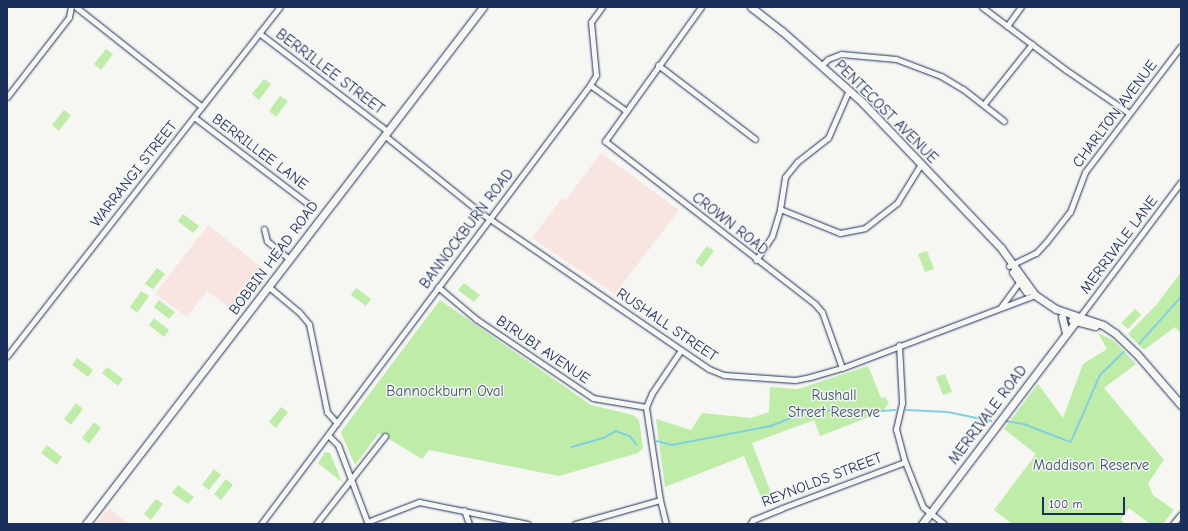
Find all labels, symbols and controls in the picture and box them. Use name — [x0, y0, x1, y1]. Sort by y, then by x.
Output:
street label: BERRILLEE STREET — [272, 25, 388, 119]
street label: PENTECOST AVENUE — [831, 57, 941, 167]
street label: CHARLTON AVENUE — [1069, 57, 1161, 171]
street label: BERRILLEE LANE — [209, 110, 311, 194]
street label: WARRANGI STREET — [87, 117, 181, 231]
street label: BANNOCKBURN ROAD — [416, 166, 518, 292]
street label: CROWN ROAD — [688, 189, 772, 259]
street label: MERRIVALE LANE — [1076, 193, 1162, 297]
street label: BOBBIN HEAD ROAD — [225, 197, 323, 319]
street label: RUSHALL STREET — [613, 285, 721, 365]
street label: BIRUBI AVENUE — [493, 312, 593, 388]
street label: MERRIVALE ROAD — [945, 362, 1031, 468]
park label: Bannockburn Oval — [386, 383, 504, 401]
park label: Rushall Street Reserve — [788, 386, 880, 421]
street label: REYNOLDS STREET — [759, 449, 885, 511]
park label: Maddison Reserve — [1033, 457, 1149, 475]
scale bar — [1044, 489, 1127, 515]
text: 100 m — [1049, 497, 1082, 511]

